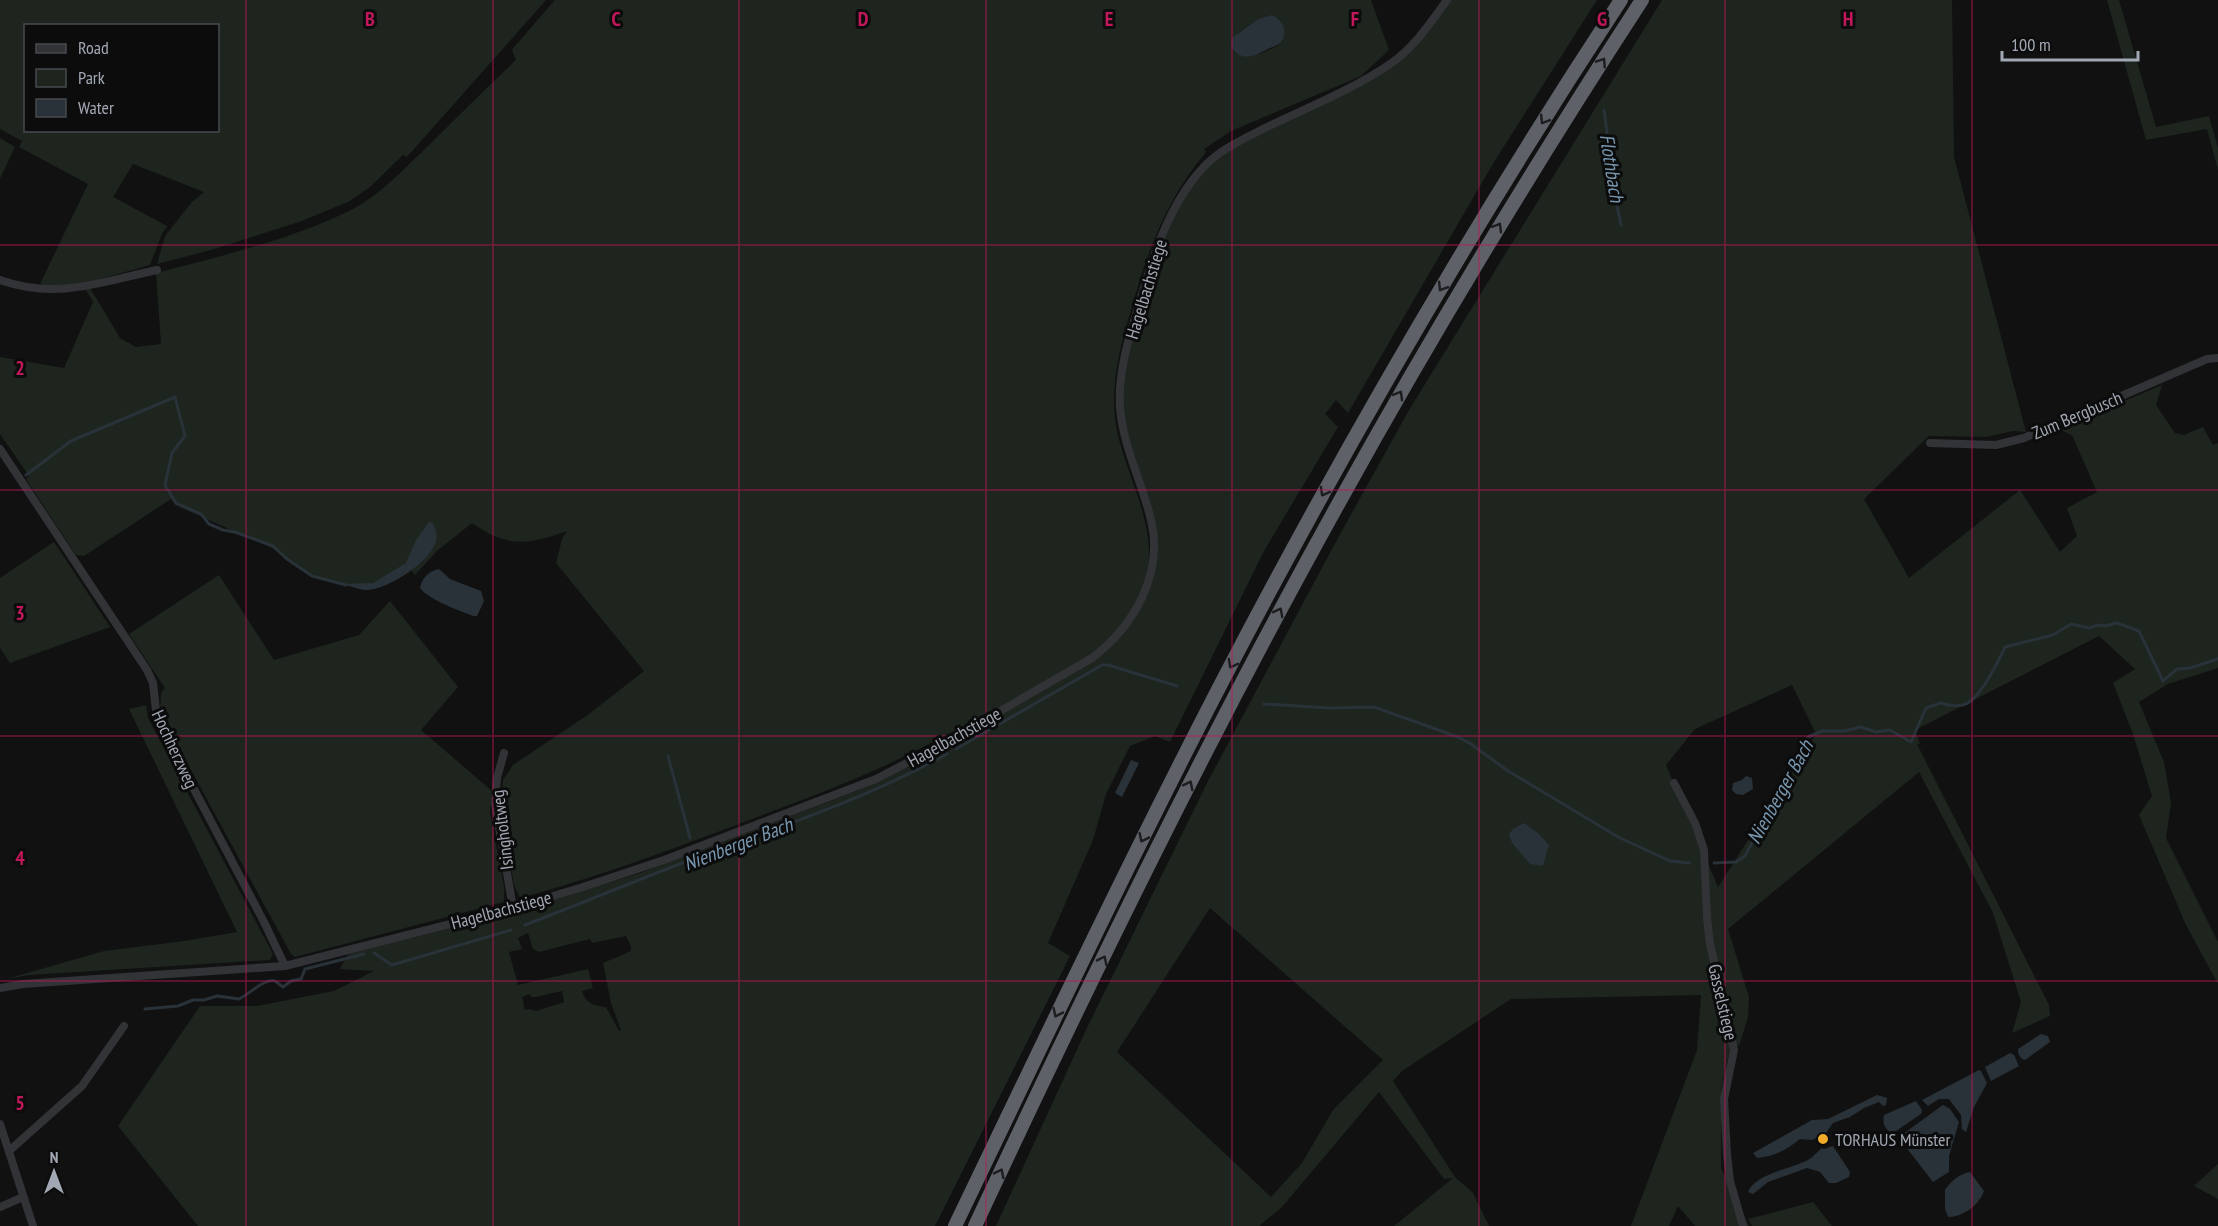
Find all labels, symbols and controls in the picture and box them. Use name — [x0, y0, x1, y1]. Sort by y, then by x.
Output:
text: B — [365, 6, 375, 32]
text: C — [611, 6, 621, 32]
text: D — [858, 6, 869, 32]
text: E — [1105, 6, 1113, 32]
text: F — [1351, 6, 1359, 32]
text: G — [1597, 6, 1607, 32]
text: H — [1843, 6, 1853, 32]
legend — [24, 24, 219, 132]
scale bar — [2002, 24, 2138, 62]
text: 100 m — [2011, 33, 2051, 56]
text: Road — [78, 36, 109, 59]
one-way arrow — [1594, 58, 1606, 68]
text: Park — [78, 66, 105, 89]
text: Water — [78, 96, 114, 119]
one-way arrow — [1539, 114, 1551, 124]
water label: Flothbach — [1594, 132, 1630, 205]
one-way arrow — [1491, 223, 1503, 233]
street label: Hagelbachstiege — [1120, 236, 1172, 342]
one-way arrow — [1438, 281, 1450, 291]
text: 2 — [15, 355, 25, 381]
street label: Zum Bergbusch — [2028, 386, 2126, 444]
one-way arrow — [1392, 391, 1403, 401]
one-way arrow — [1320, 486, 1331, 496]
text: 3 — [15, 600, 25, 626]
one-way arrow — [1272, 608, 1283, 618]
one-way arrow — [1228, 658, 1239, 668]
street label: Hagelbachstiege — [903, 702, 1005, 772]
street label: Hochherzweg — [147, 706, 203, 792]
water label: Nienberger Bach — [1741, 735, 1820, 848]
one-way arrow — [1182, 780, 1193, 791]
street label: Isingholtweg — [486, 789, 518, 871]
water label: Nienberger Bach — [680, 811, 797, 877]
one-way arrow — [1139, 831, 1150, 842]
text: 4 — [15, 845, 25, 871]
street label: Hagelbachstiege — [448, 886, 554, 934]
one-way arrow — [1095, 955, 1107, 966]
street label: Gasselstiege — [1703, 962, 1743, 1042]
one-way arrow — [1053, 1006, 1065, 1017]
text: 5 — [15, 1090, 25, 1116]
place label: TORHAUS Münster — [1835, 1128, 1950, 1151]
marker: TORHAUS Münster — [1816, 1132, 1830, 1146]
north arrow — [24, 1142, 84, 1202]
text: N — [50, 1147, 58, 1167]
one-way arrow — [992, 1169, 1004, 1180]

